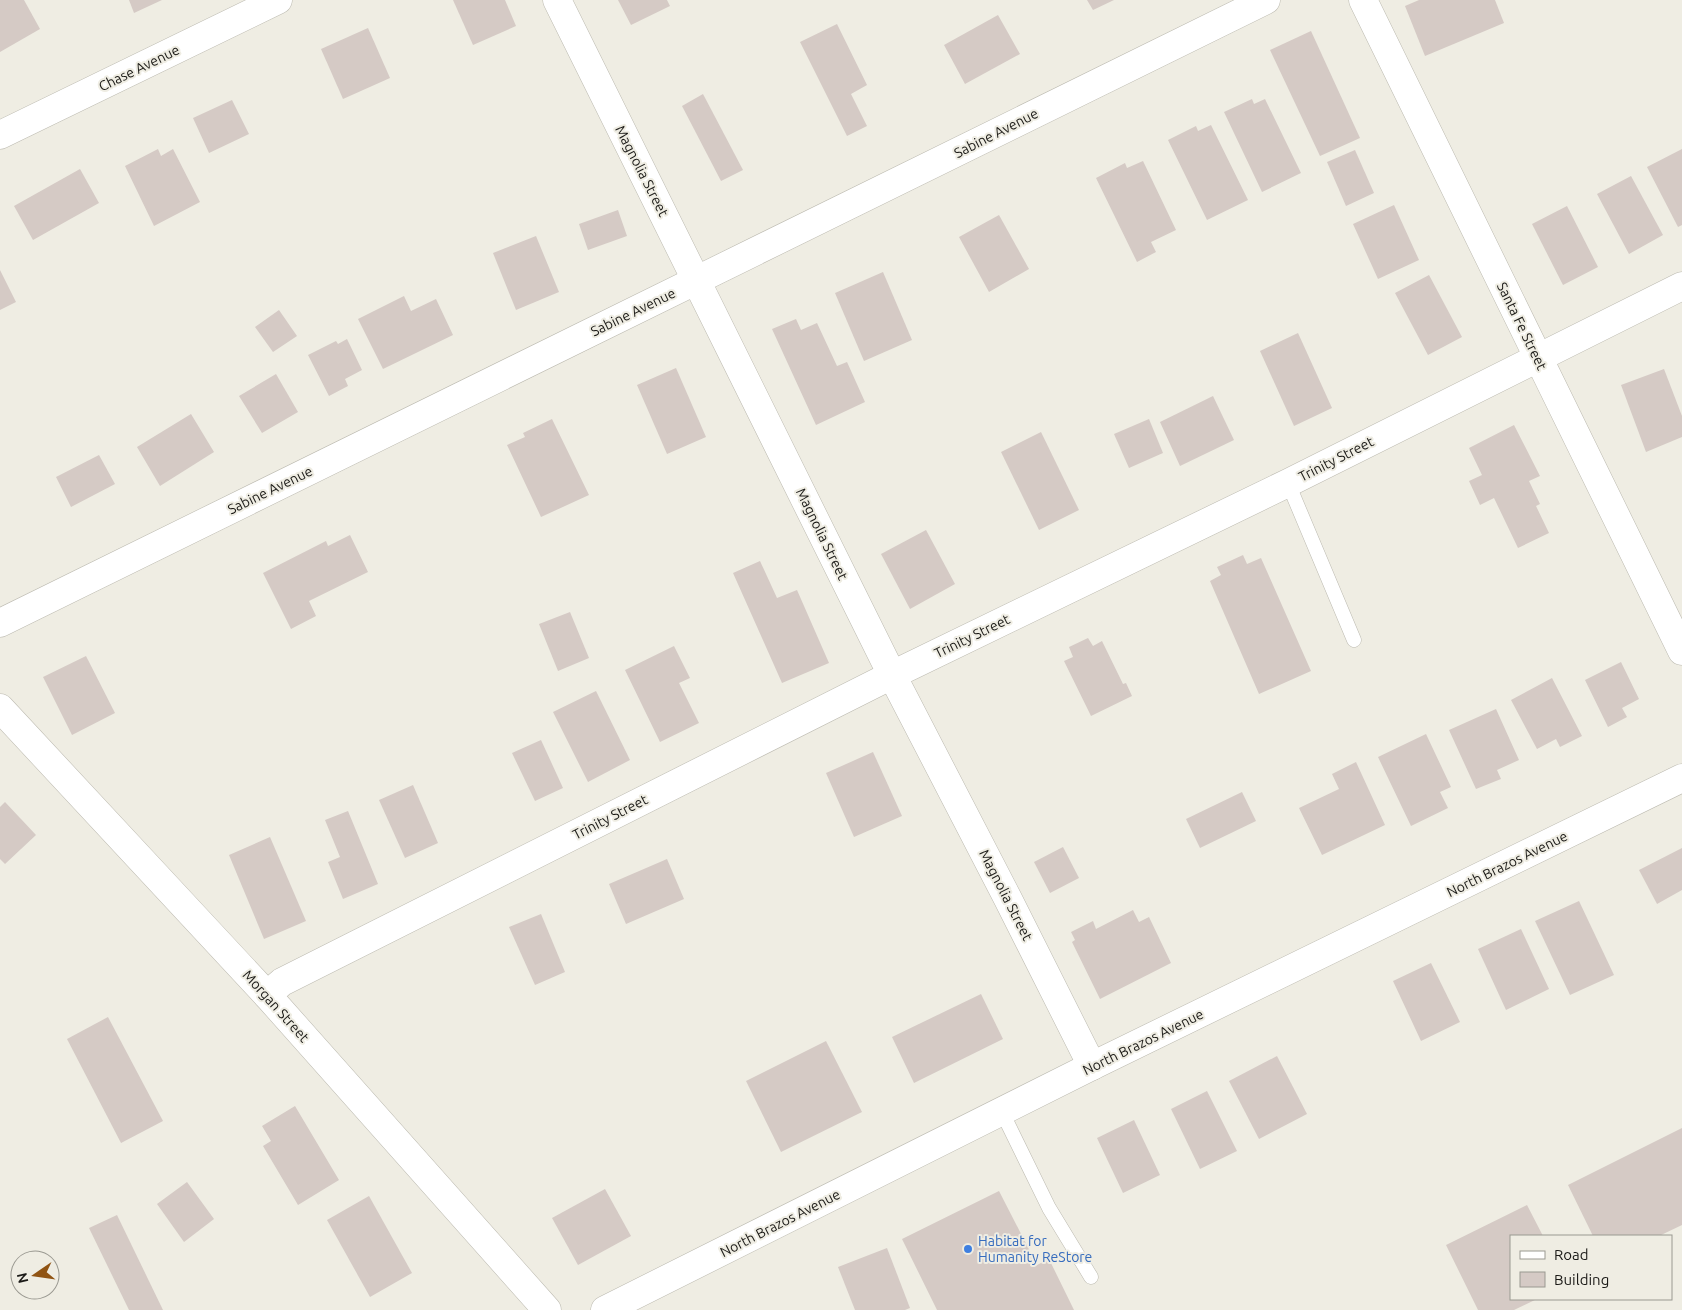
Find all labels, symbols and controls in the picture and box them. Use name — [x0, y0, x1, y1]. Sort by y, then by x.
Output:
street label: Chase Avenue — [96, 42, 182, 94]
street label: Sabine Avenue — [951, 105, 1041, 161]
street label: Magnolia Street — [612, 123, 672, 220]
street label: Santa Fe Street — [1494, 279, 1550, 373]
street label: Sabine Avenue — [588, 285, 678, 339]
street label: Trinity Street — [1296, 433, 1377, 485]
street label: Sabine Avenue — [225, 463, 315, 517]
street label: Magnolia Street — [793, 485, 851, 583]
street label: Trinity Street — [932, 611, 1013, 661]
street label: Trinity Street — [570, 791, 651, 843]
street label: North Brazos Avenue — [1444, 828, 1570, 900]
street label: Magnolia Street — [976, 847, 1036, 944]
street label: Morgan Street — [240, 967, 313, 1046]
street label: North Brazos Avenue — [1080, 1006, 1206, 1078]
street label: North Brazos Avenue — [717, 1186, 843, 1260]
place label: Habitat for Humanity ReStore — [978, 1233, 1092, 1265]
legend — [1510, 1235, 1672, 1300]
marker: Habitat for Humanity ReStore — [962, 1243, 974, 1255]
text: Road — [1554, 1246, 1589, 1263]
north arrow — [10, 1250, 60, 1300]
text: N — [13, 1271, 31, 1285]
text: Building — [1554, 1271, 1609, 1288]

